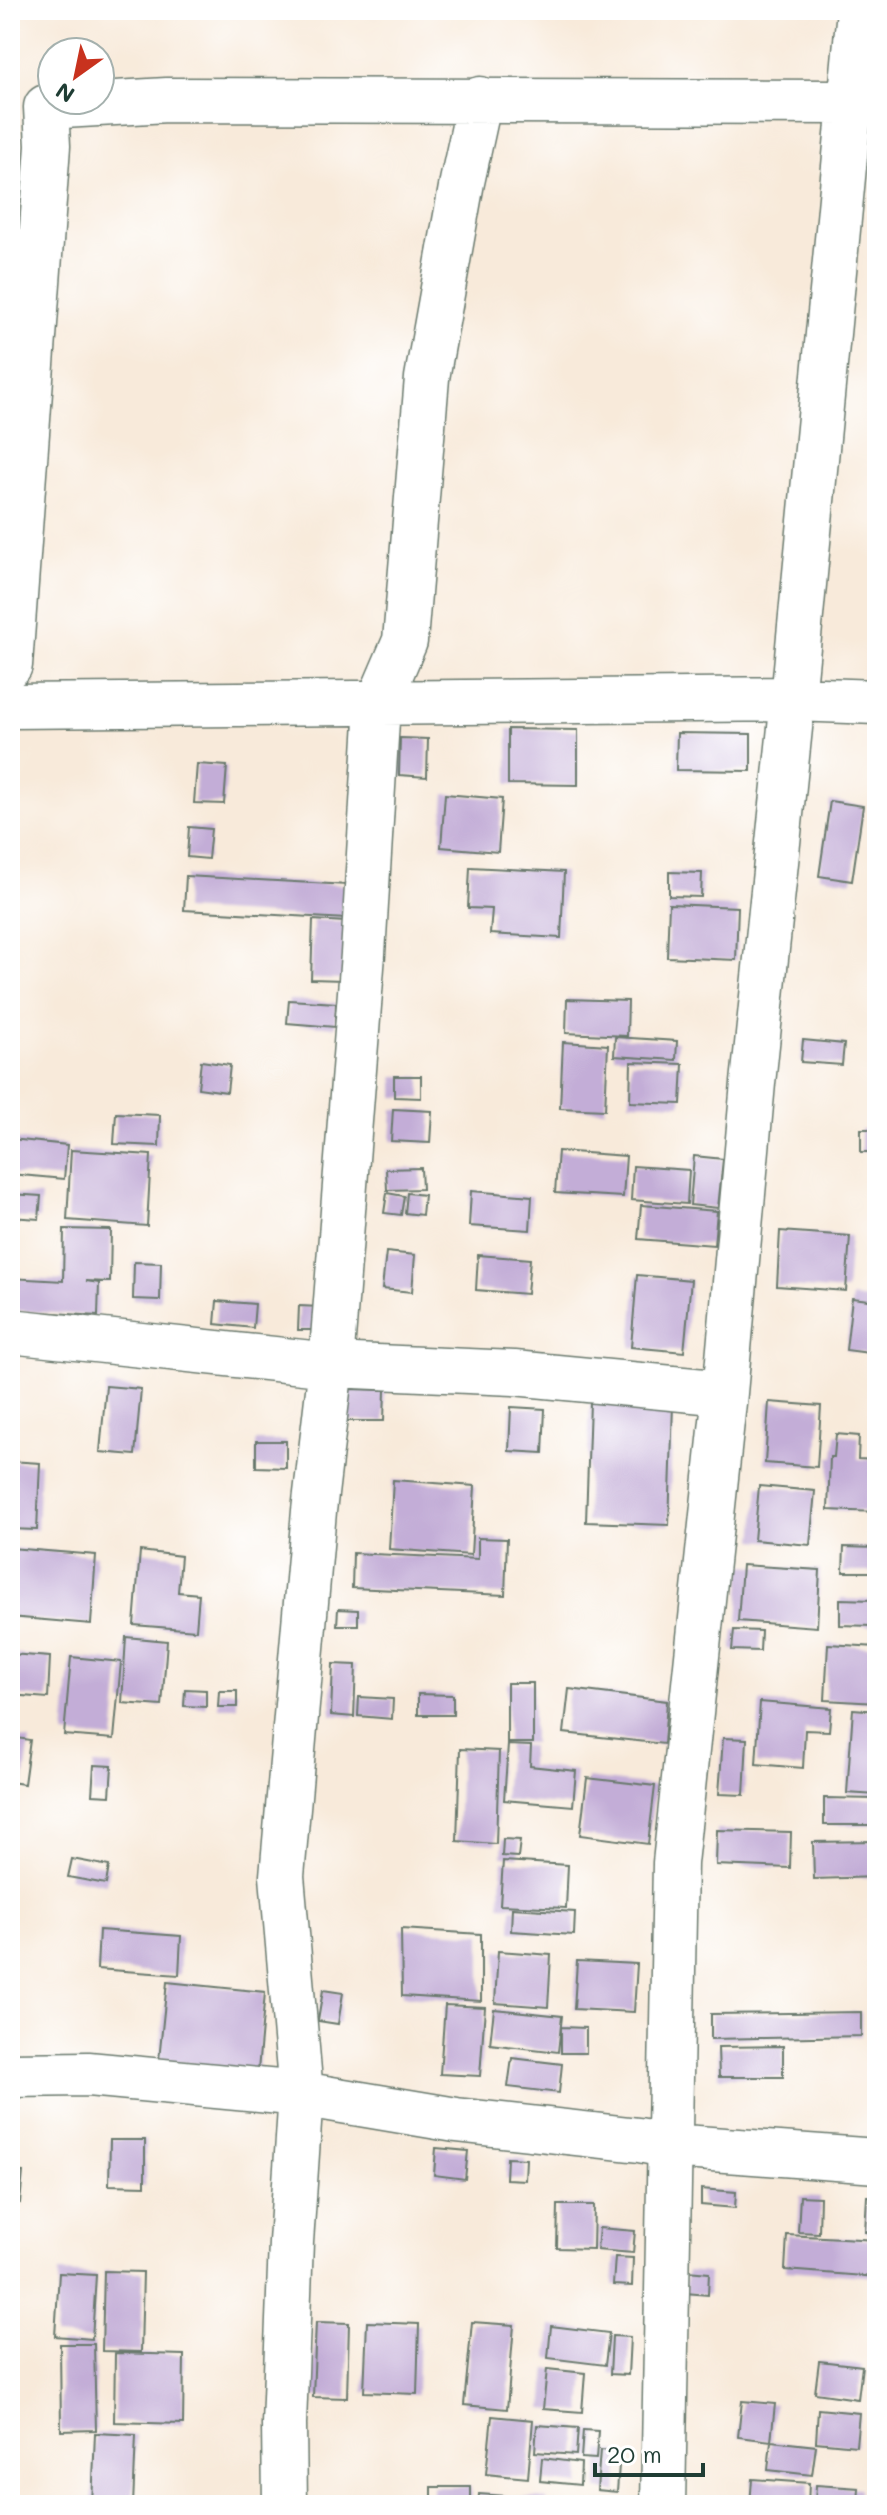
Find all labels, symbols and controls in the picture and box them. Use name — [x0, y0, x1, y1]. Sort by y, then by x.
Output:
north arrow — [36, 36, 116, 116]
text: N — [50, 76, 80, 110]
scale bar — [595, 2427, 703, 2477]
text: 20 m — [607, 2438, 662, 2469]

